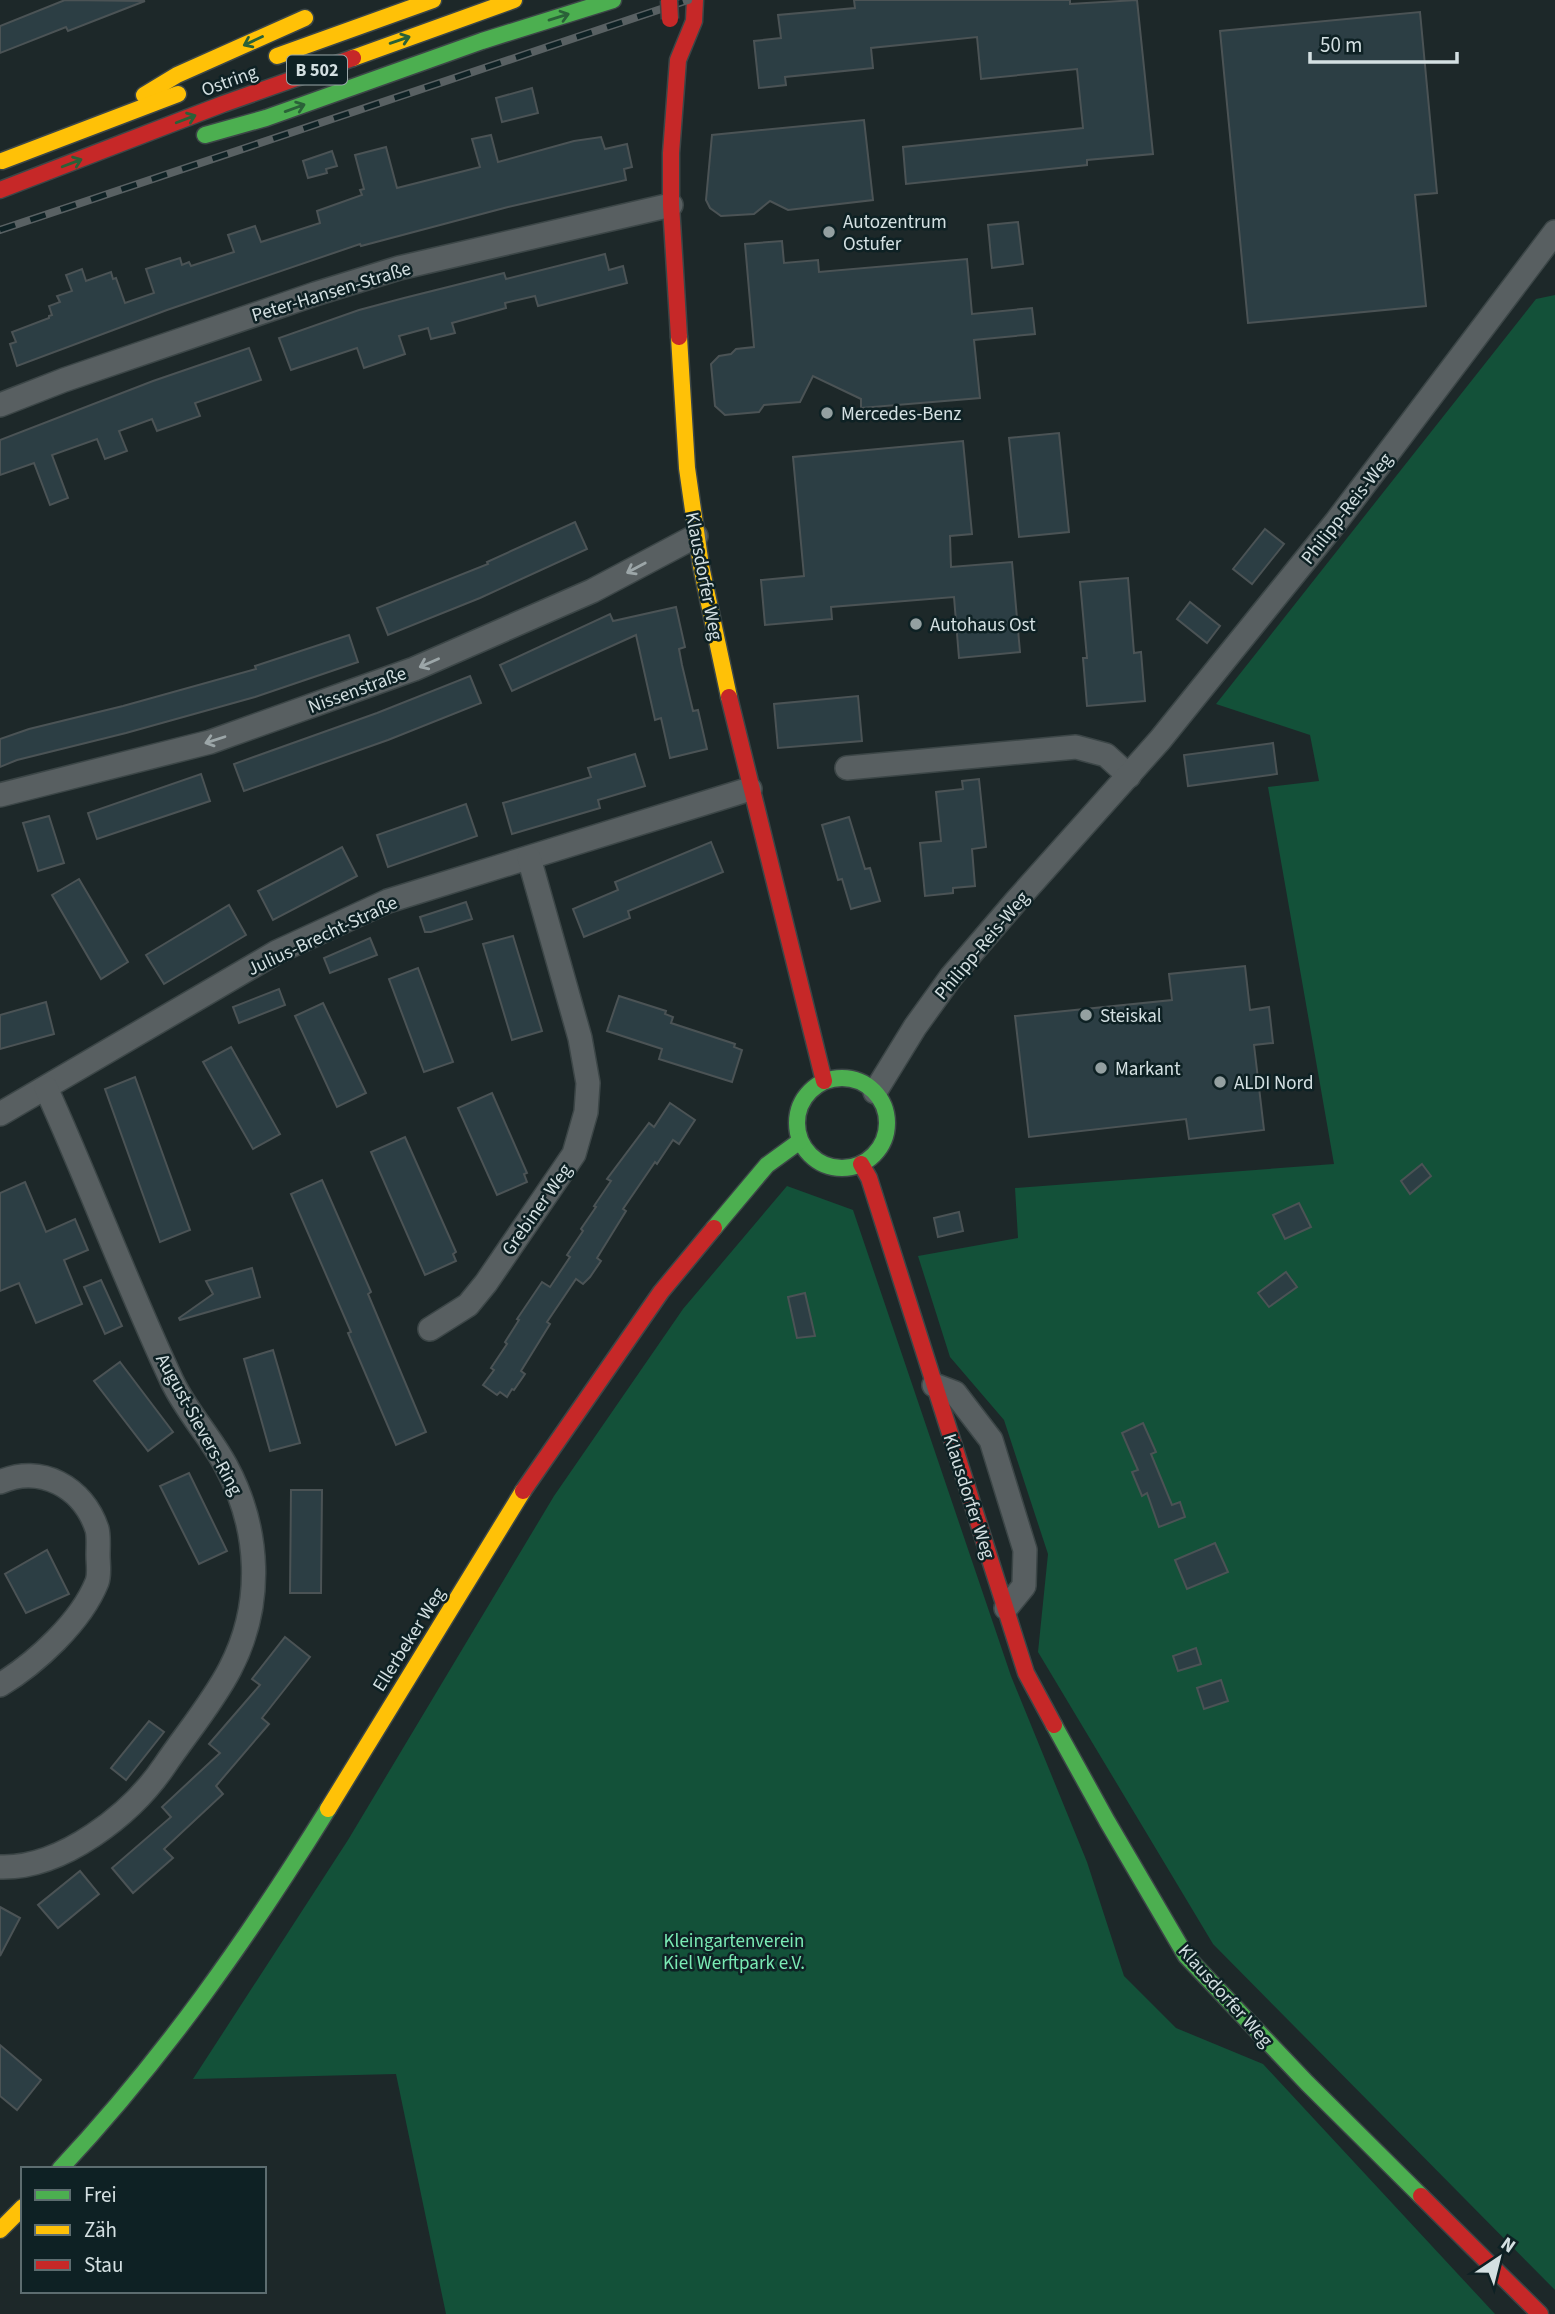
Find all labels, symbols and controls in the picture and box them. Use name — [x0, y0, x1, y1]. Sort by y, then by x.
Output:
one-way arrow — [547, 10, 569, 22]
scale bar — [1310, 21, 1457, 65]
text: 50 m — [1320, 30, 1362, 60]
one-way arrow — [388, 33, 410, 45]
one-way arrow — [243, 34, 264, 48]
road number: B 502 — [287, 56, 347, 84]
street label: Ostring — [198, 59, 262, 104]
one-way arrow — [284, 101, 306, 113]
one-way arrow — [175, 111, 197, 124]
one-way arrow — [60, 155, 82, 168]
place label: Autozentrum Ostufer — [843, 209, 947, 258]
marker: Autozentrum Ostufer — [821, 224, 837, 240]
street label: Peter-Hansen-Straße — [249, 255, 414, 329]
place label: Mercedes-Benz — [841, 401, 961, 428]
marker: Mercedes-Benz — [819, 405, 835, 421]
street label: Philipp-Reis-Weg — [1295, 447, 1400, 570]
street label: Klausdorfer Weg — [678, 510, 729, 643]
one-way arrow — [626, 561, 646, 575]
place label: Autohaus Ost — [930, 612, 1036, 639]
marker: Autohaus Ost — [908, 616, 924, 632]
one-way arrow — [419, 657, 440, 670]
street label: Nissenstraße — [305, 660, 410, 721]
one-way arrow — [204, 734, 226, 747]
street label: Philipp-Reis-Weg — [928, 885, 1036, 1006]
street label: Julius-Brecht-Straße — [243, 890, 402, 983]
place label: Steiskal — [1100, 1003, 1162, 1030]
marker: Steiskal — [1078, 1007, 1094, 1023]
place label: Markant — [1115, 1056, 1181, 1083]
marker: Markant — [1093, 1060, 1109, 1076]
place label: ALDI Nord — [1234, 1070, 1314, 1097]
marker: ALDI Nord — [1212, 1074, 1228, 1090]
street label: Grebiner Weg — [496, 1158, 579, 1261]
street label: August-Sievers-Ring — [149, 1349, 249, 1501]
street label: Klausdorfer Weg — [936, 1430, 1002, 1563]
street label: Ellerbeker Weg — [366, 1582, 452, 1697]
park label: Kleingartenverein Kiel Werftpark e.V. — [663, 1928, 805, 1977]
street label: Klausdorfer Weg — [1171, 1939, 1279, 2054]
legend — [21, 2167, 266, 2293]
text: Frei — [84, 2180, 117, 2210]
text: Zäh — [84, 2215, 117, 2245]
north arrow — [1464, 2223, 1534, 2293]
text: N — [1495, 2231, 1521, 2260]
text: Stau — [84, 2250, 123, 2280]

